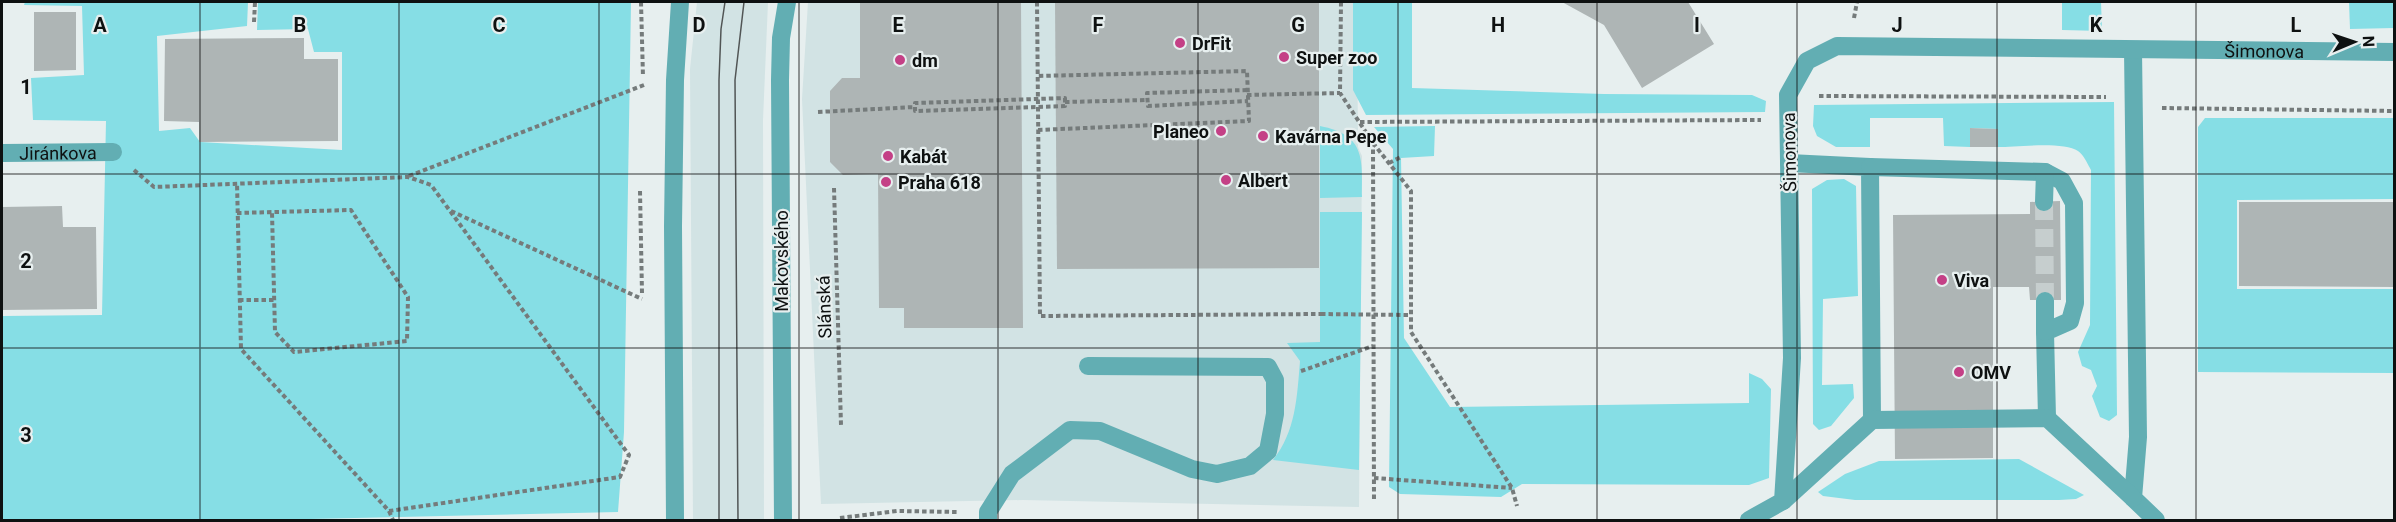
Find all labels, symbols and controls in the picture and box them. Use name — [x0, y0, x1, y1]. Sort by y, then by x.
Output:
north arrow — [2324, 12, 2384, 72]
text: A — [93, 13, 107, 37]
text: B — [294, 13, 306, 37]
text: C — [492, 13, 506, 37]
text: D — [693, 13, 706, 37]
text: E — [892, 13, 904, 37]
text: F — [1093, 13, 1104, 37]
text: G — [1291, 13, 1305, 37]
text: H — [1491, 13, 1505, 37]
text: I — [1694, 13, 1700, 37]
text: J — [1891, 13, 1903, 37]
text: K — [2090, 13, 2103, 37]
text: L — [2291, 13, 2302, 37]
place label: DrFit — [1192, 33, 1231, 54]
marker: DrFit — [1173, 36, 1187, 50]
text: N — [2359, 36, 2378, 47]
street label: Šimonova — [2224, 40, 2304, 62]
place label: Super zoo — [1296, 47, 1377, 68]
place label: dm — [912, 50, 938, 71]
marker: Super zoo — [1277, 50, 1291, 64]
marker: dm — [893, 53, 907, 67]
text: 1 — [20, 75, 32, 99]
street label: Šimonova — [1778, 112, 1800, 192]
place label: Planeo — [1153, 121, 1209, 142]
marker: Planeo — [1214, 124, 1228, 138]
place label: Kavárna Pepe — [1275, 126, 1387, 147]
marker: Kavárna Pepe — [1256, 129, 1270, 143]
street label: Jiránkova — [19, 142, 97, 163]
place label: Kabát — [900, 146, 947, 167]
marker: Kabát — [881, 149, 895, 163]
place label: Albert — [1238, 170, 1288, 191]
place label: Praha 618 — [898, 172, 981, 193]
marker: Albert — [1219, 173, 1233, 187]
marker: Praha 618 — [879, 175, 893, 189]
street label: Makovského — [771, 210, 792, 312]
text: 2 — [20, 249, 32, 273]
place label: Viva — [1954, 270, 1990, 291]
marker: Viva — [1935, 273, 1949, 287]
street label: Slánská — [812, 275, 836, 339]
place label: OMV — [1971, 362, 2011, 383]
marker: OMV — [1952, 365, 1966, 379]
text: 3 — [20, 423, 32, 447]

